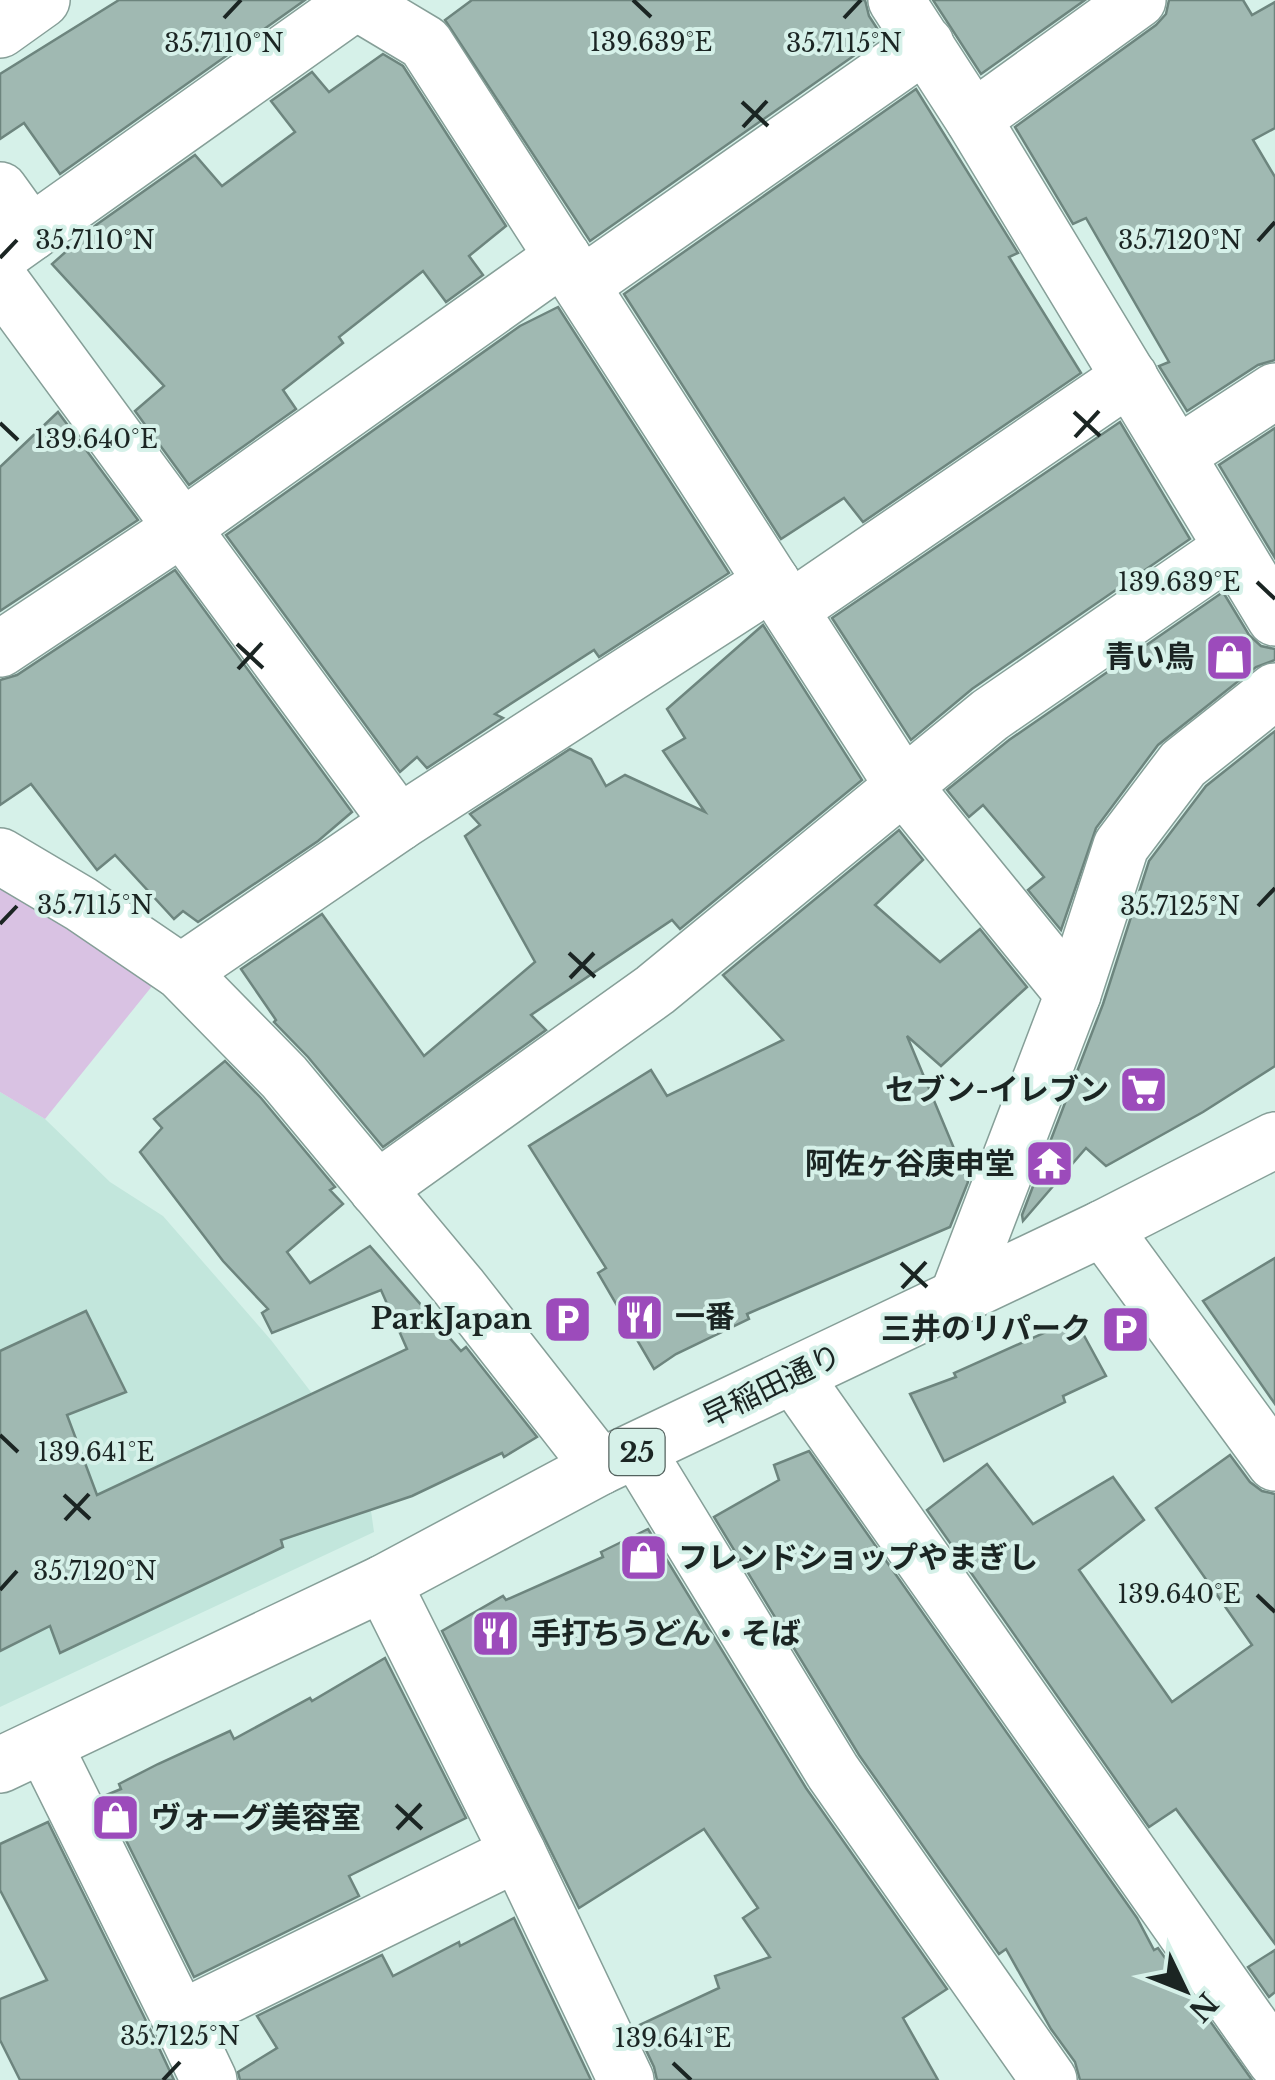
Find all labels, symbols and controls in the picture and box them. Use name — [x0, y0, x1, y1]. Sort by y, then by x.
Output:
text: 139.639°E — [590, 27, 712, 58]
text: 35.7110°N — [164, 28, 284, 59]
text: 35.7115°N — [786, 28, 902, 59]
text: 35.7110°N — [35, 225, 155, 256]
text: 35.7120°N — [1118, 225, 1242, 256]
text: 139.640°E — [34, 424, 158, 455]
text: 139.639°E — [1118, 567, 1240, 598]
shop icon: 青い鳥 — [1204, 631, 1256, 683]
place label: 青い鳥 — [1105, 638, 1195, 675]
text: 35.7115°N — [37, 890, 153, 921]
text: 35.7125°N — [1120, 891, 1240, 922]
supermarket icon: セブン-イレブン — [1118, 1064, 1170, 1116]
place label: セブン-イレブン — [885, 1071, 1109, 1108]
temple icon: 阿佐ヶ谷庚申堂 — [1024, 1138, 1076, 1190]
place label: 阿佐ヶ谷庚申堂 — [805, 1145, 1015, 1182]
restaurant icon: 一番 — [614, 1291, 666, 1343]
parking icon: ParkJapan — [541, 1293, 593, 1345]
place label: 一番 — [675, 1298, 735, 1335]
place label: ParkJapan — [370, 1300, 532, 1337]
parking icon: 三井のリパーク — [1100, 1303, 1152, 1355]
place label: 三井のリパーク — [881, 1310, 1091, 1347]
street label: 早稲田通り — [696, 1336, 847, 1435]
road number: 25 — [610, 1429, 664, 1475]
text: 139.641°E — [38, 1437, 154, 1468]
shop icon: フレンドショップやまぎし — [617, 1532, 669, 1584]
place label: フレンドショップやまぎし — [678, 1539, 1038, 1576]
text: 35.7120°N — [33, 1556, 157, 1587]
text: 139.640°E — [1117, 1579, 1241, 1610]
restaurant icon: 手打ちうどん・そば — [470, 1608, 522, 1660]
place label: 手打ちうどん・そば — [531, 1615, 801, 1652]
shop icon: ヴォーグ美容室 — [90, 1792, 142, 1844]
place label: ヴォーグ美容室 — [151, 1799, 361, 1836]
north arrow — [1135, 1940, 1235, 2040]
text: N — [1181, 1985, 1225, 2028]
text: 35.7125°N — [120, 2021, 240, 2052]
text: 139.641°E — [615, 2023, 731, 2054]

